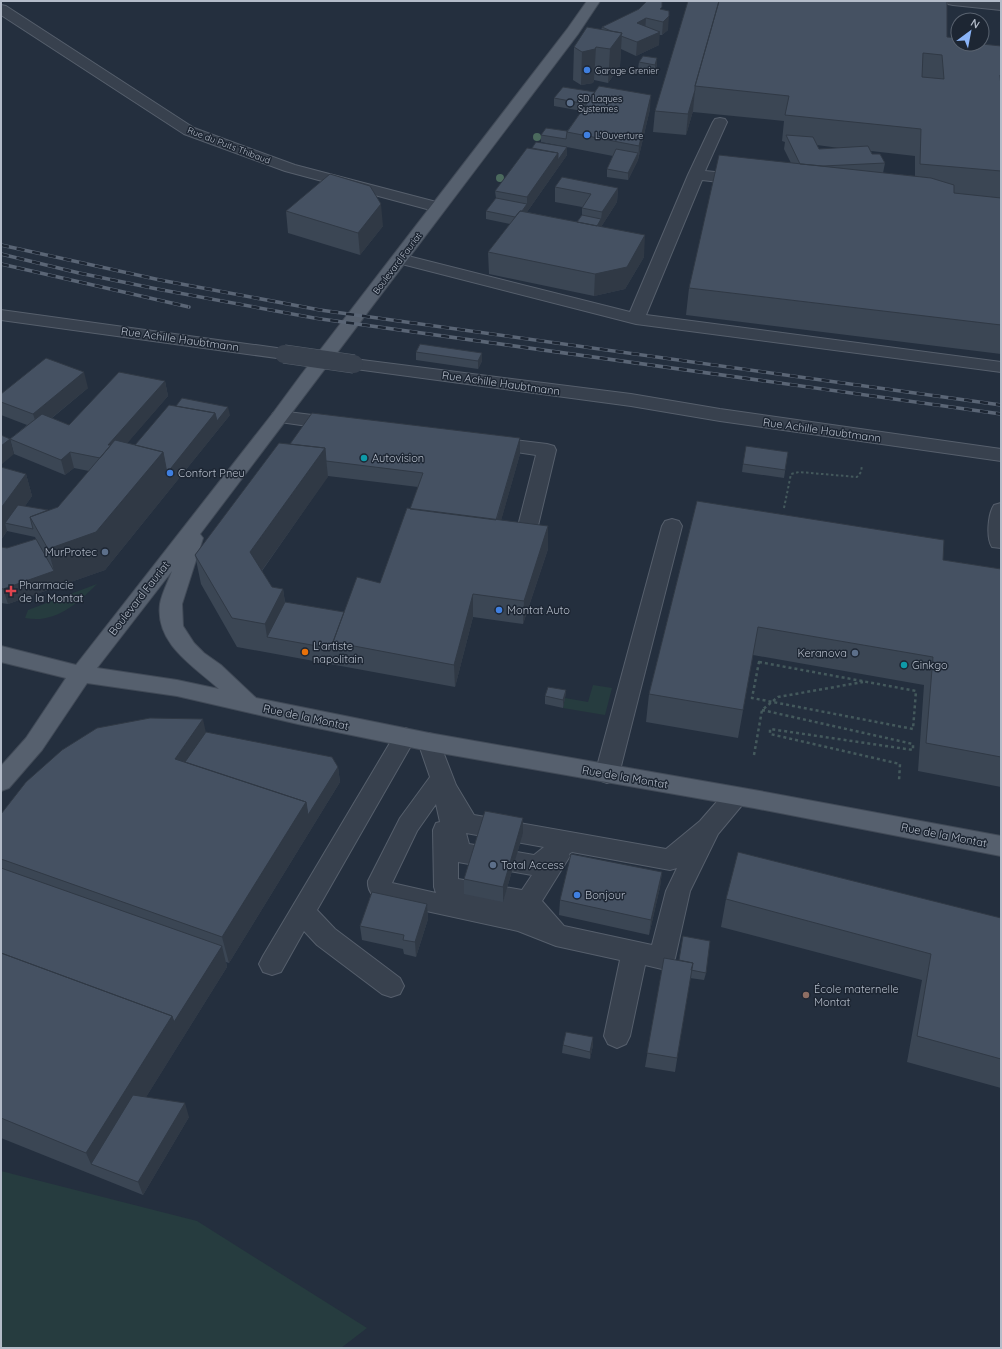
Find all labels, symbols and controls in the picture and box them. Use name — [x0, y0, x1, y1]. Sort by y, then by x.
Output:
north arrow — [950, 12, 990, 52]
text: N — [968, 15, 982, 32]
marker: Garage Grenier — [582, 65, 592, 75]
place label: Garage Grenier — [595, 65, 659, 76]
place label: SD Laques Systemes — [578, 93, 622, 114]
marker: SD Laques Systemes — [565, 98, 575, 108]
street label: Rue du Puits Thibaud — [186, 124, 272, 166]
marker: L'Ouverture — [582, 130, 592, 140]
place label: L'Ouverture — [595, 130, 643, 141]
street label: Boulevard Fauriat — [370, 230, 424, 296]
street label: Rue Achille Haubtmann — [120, 324, 240, 354]
street label: Rue Achille Haubtmann — [441, 368, 561, 398]
street label: Rue Achille Haubtmann — [762, 415, 882, 445]
place label: Autovision — [372, 451, 424, 465]
marker: Autovision — [359, 453, 369, 463]
place label: Confort Pneu — [178, 466, 245, 480]
marker: Confort Pneu — [165, 468, 175, 478]
place label: MurProtec — [45, 545, 97, 559]
marker: MurProtec — [100, 547, 110, 557]
street label: Boulevard Fauriat — [106, 558, 173, 638]
place label: Pharmacie de la Montat — [19, 578, 84, 605]
marker: Pharmacie de la Montat — [6, 586, 16, 596]
place label: Montat Auto — [507, 603, 570, 617]
marker: Montat Auto — [494, 605, 504, 615]
place label: L'artiste napolitain — [313, 639, 363, 666]
place label: Keranova — [797, 646, 847, 660]
marker: L'artiste napolitain — [300, 647, 310, 657]
marker: Keranova — [850, 648, 860, 658]
place label: Ginkgo — [912, 658, 948, 672]
marker: Ginkgo — [899, 660, 909, 670]
street label: Rue de la Montat — [262, 701, 350, 733]
street label: Rue de la Montat — [581, 763, 669, 791]
street label: Rue de la Montat — [900, 820, 988, 850]
place label: Total Access — [501, 858, 564, 872]
marker: Total Access — [488, 860, 498, 870]
place label: Bonjour — [585, 888, 626, 902]
marker: Bonjour — [572, 890, 582, 900]
place label: École maternelle Montat — [814, 982, 899, 1009]
marker: École maternelle Montat — [801, 990, 811, 1000]

